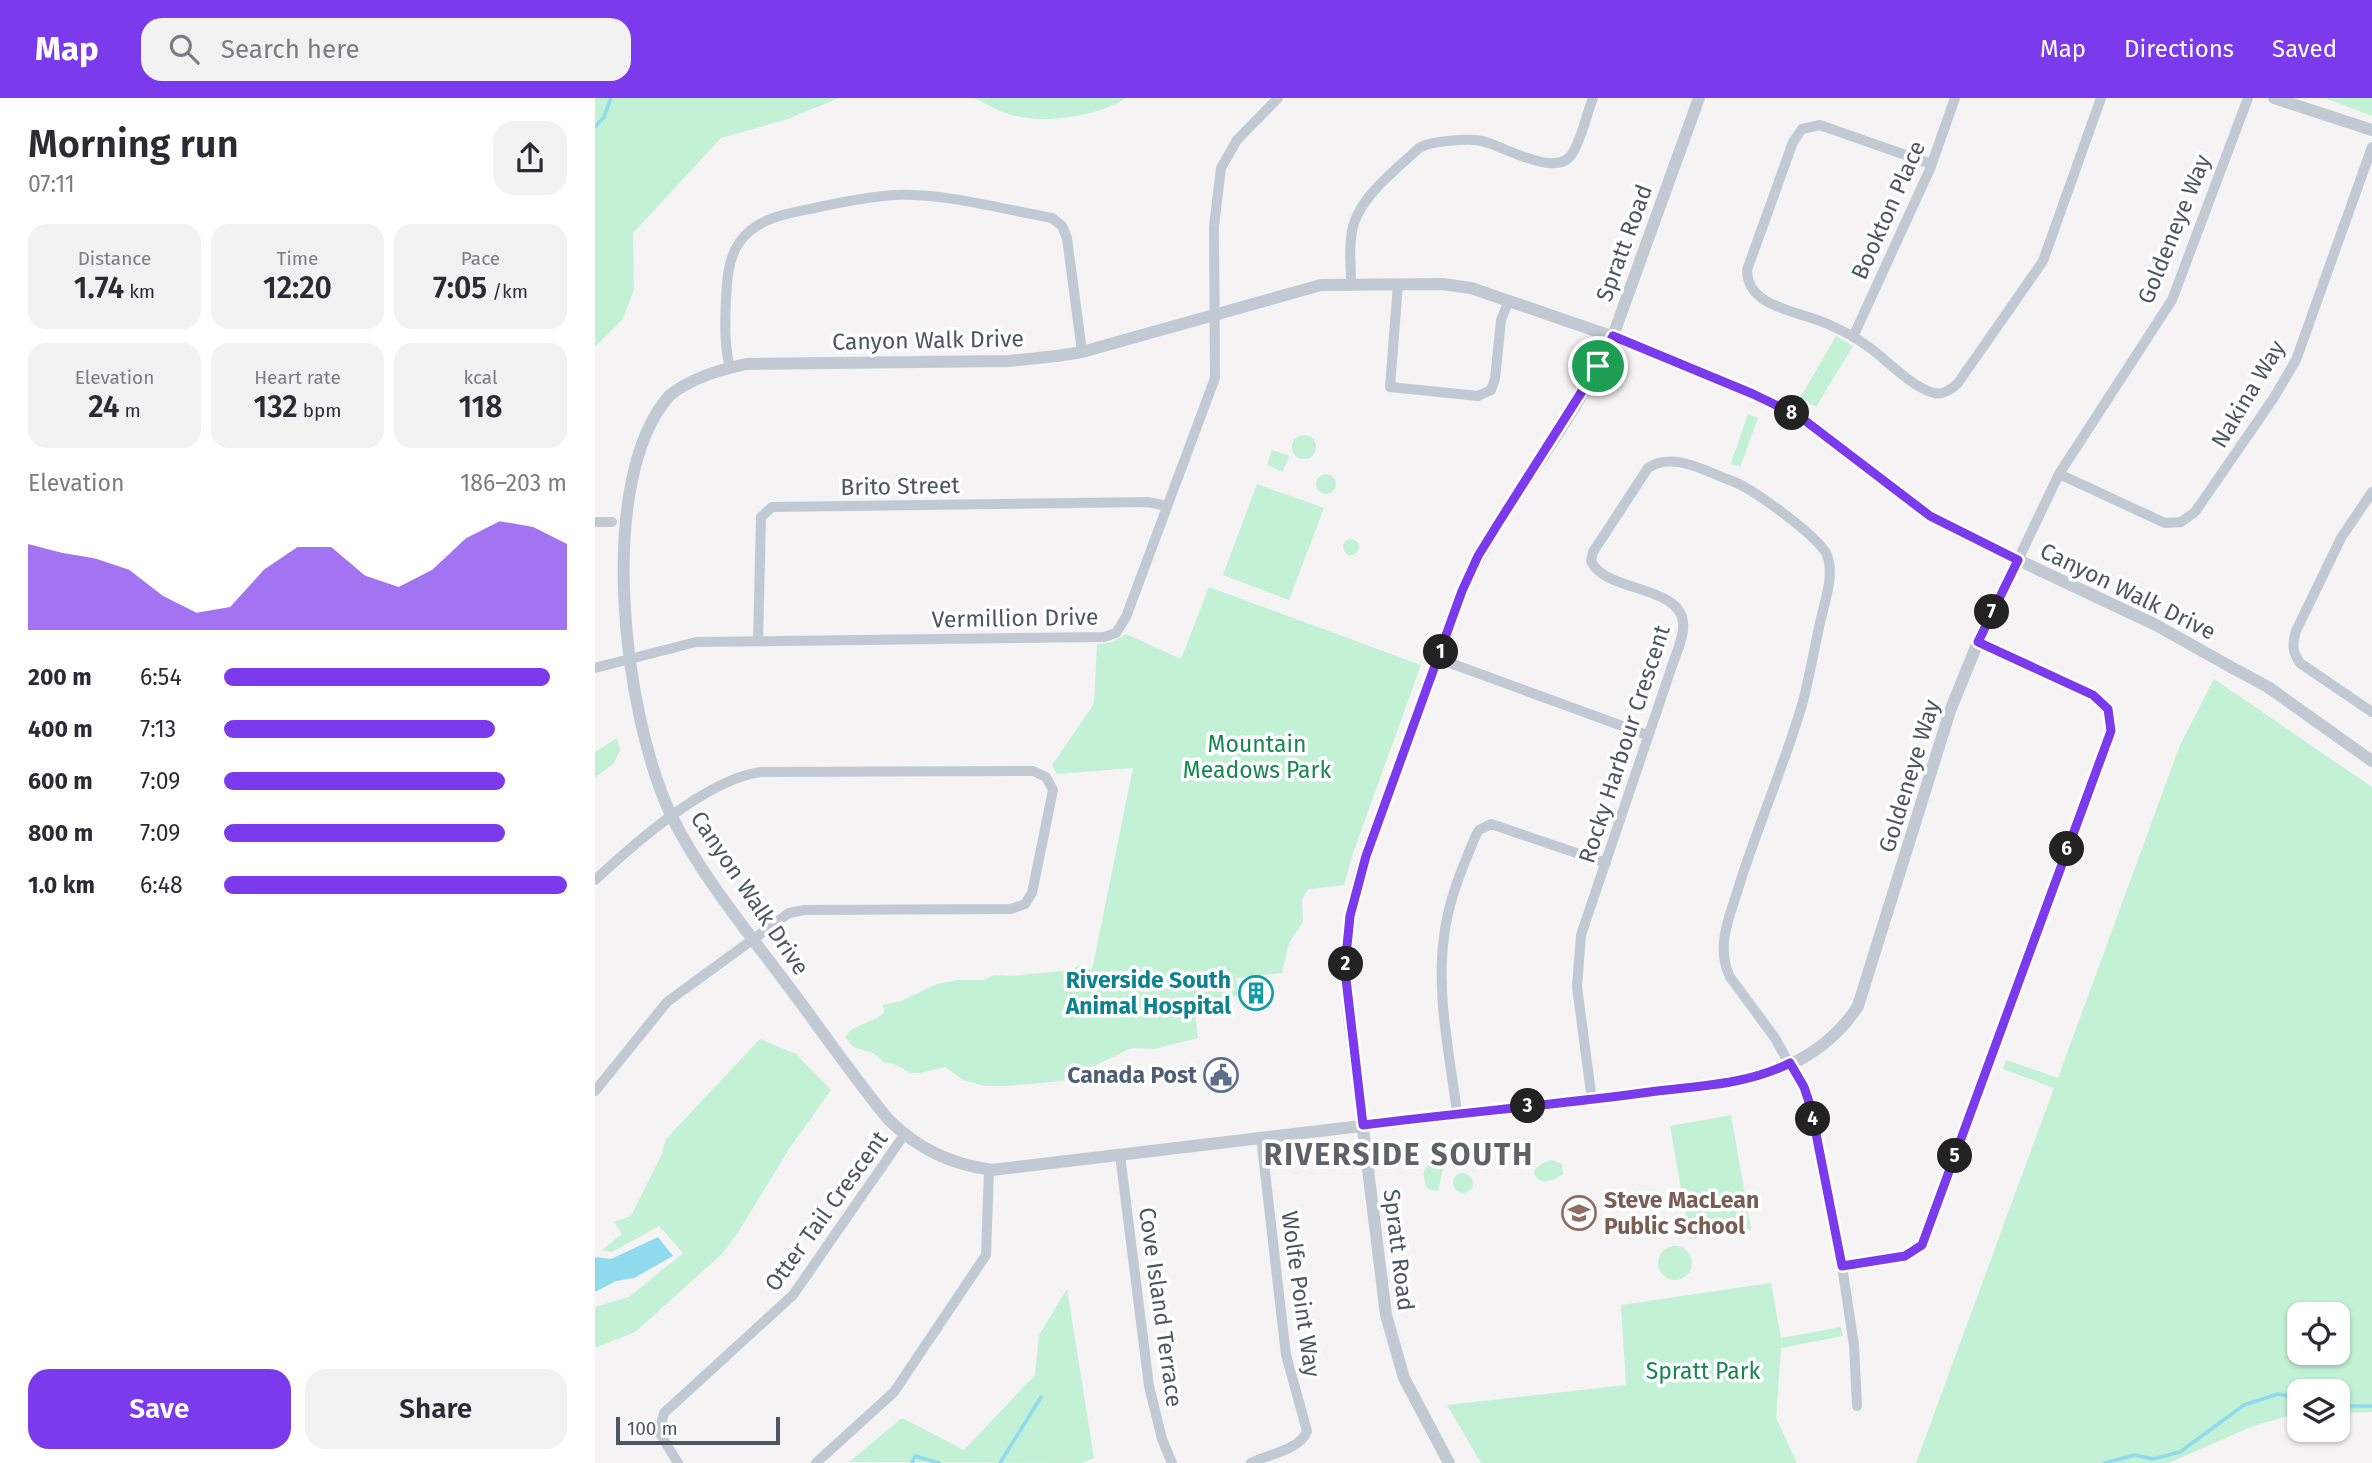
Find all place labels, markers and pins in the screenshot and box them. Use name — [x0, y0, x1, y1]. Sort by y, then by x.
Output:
pin — [1568, 336, 1628, 396]
pin: 8 — [1775, 396, 1809, 430]
pin: 7 — [1975, 594, 2009, 630]
pin: 1 — [1423, 634, 1459, 670]
pin: 6 — [2049, 832, 2085, 866]
pin: 2 — [1329, 946, 1363, 982]
place label: Riverside South Animal Hospital — [1065, 966, 1231, 1020]
building icon: Riverside South Animal Hospital — [1237, 974, 1275, 1012]
public building icon: Canada Post — [1202, 1056, 1240, 1094]
place label: Canada Post — [1067, 1061, 1198, 1089]
pin: 3 — [1511, 1088, 1545, 1124]
pin: 4 — [1795, 1102, 1831, 1136]
pin: 5 — [1937, 1138, 1973, 1174]
place label: Steve MacLean Public School — [1604, 1186, 1759, 1240]
school or university icon: Steve MacLean Public School — [1560, 1194, 1598, 1232]

